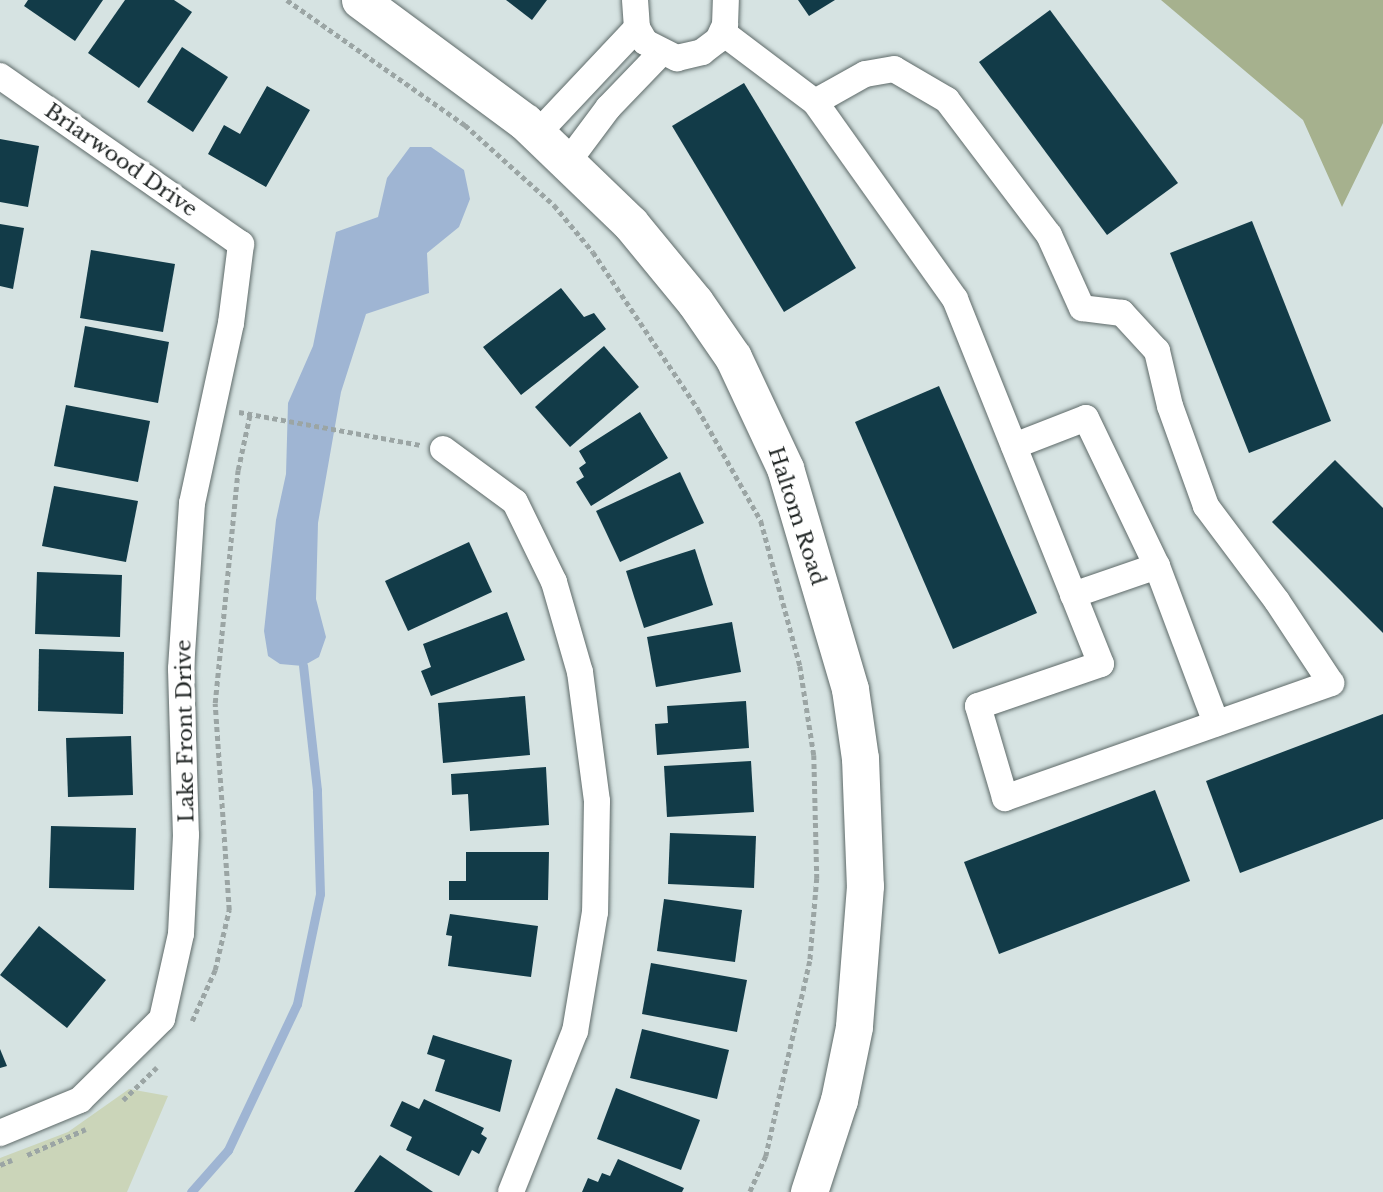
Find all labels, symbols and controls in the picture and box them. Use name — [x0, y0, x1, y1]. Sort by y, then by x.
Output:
street label: Briarwood Drive — [40, 98, 202, 222]
street label: Haltom Road — [763, 444, 831, 588]
street label: Lake Front Drive — [171, 639, 199, 823]

